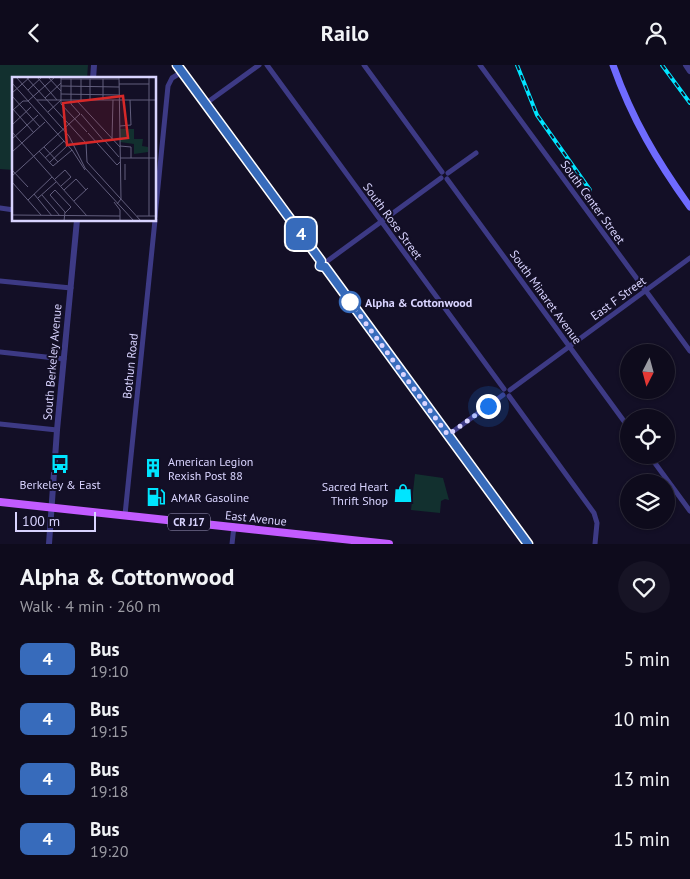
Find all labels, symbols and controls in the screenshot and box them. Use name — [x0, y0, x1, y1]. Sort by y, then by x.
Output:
icon: back — [20, 19, 48, 47]
text: Railo — [321, 19, 369, 47]
icon: person — [642, 19, 670, 47]
inset map — [12, 77, 156, 221]
street label: South Center Street — [557, 157, 629, 247]
street label: South Rose Street — [360, 180, 426, 262]
line badge: 4 — [285, 218, 317, 250]
text: 4 — [296, 222, 306, 245]
street label: South Minaret Avenue — [507, 247, 585, 347]
street label: East F Street — [587, 273, 649, 323]
marker: Alpha & Cottonwood — [339, 291, 361, 313]
place label: Alpha & Cottonwood — [365, 295, 472, 310]
street label: South Berkeley Avenue — [39, 303, 65, 421]
street label: Bothun Road — [119, 333, 141, 399]
north arrow — [620, 344, 675, 399]
map controls — [620, 344, 675, 529]
your location — [476, 394, 501, 419]
button: locate — [620, 409, 675, 464]
bus stop icon: Berkeley & East — [49, 453, 71, 475]
place label: American Legion Rexish Post 88 — [168, 454, 253, 483]
building icon: American Legion Rexish Post 88 — [142, 457, 164, 479]
button: layers — [620, 474, 675, 529]
place label: Berkeley & East — [19, 477, 101, 492]
place label: Sacred Heart Thrift Shop — [322, 479, 388, 508]
shop icon: Sacred Heart Thrift Shop — [392, 482, 414, 504]
fuel station icon: AMAR Gasoline — [145, 486, 167, 508]
place label: AMAR Gasoline — [171, 490, 249, 505]
street label: East Avenue — [224, 507, 288, 529]
scale bar — [15, 509, 96, 532]
text: 100 m — [22, 512, 60, 530]
road number: CR J17 — [168, 513, 210, 531]
text: Alpha & Cottonwood — [20, 561, 235, 592]
button: heart — [618, 561, 670, 613]
text: Walk · 4 min · 260 m — [20, 596, 160, 616]
text: Bus — [90, 637, 119, 661]
text: 4 — [42, 647, 53, 670]
text: 5 min — [624, 647, 670, 671]
text: 19:10 — [90, 661, 128, 681]
text: Bus — [90, 697, 119, 721]
text: 4 — [42, 707, 53, 730]
text: 10 min — [613, 707, 670, 731]
text: 19:15 — [90, 721, 128, 741]
text: Bus — [90, 757, 119, 781]
text: 4 — [42, 767, 53, 790]
text: 13 min — [613, 767, 670, 791]
text: 19:18 — [90, 781, 128, 801]
text: Bus — [90, 817, 119, 841]
text: 4 — [42, 827, 53, 850]
text: 15 min — [613, 827, 670, 851]
text: 19:20 — [90, 841, 128, 861]

